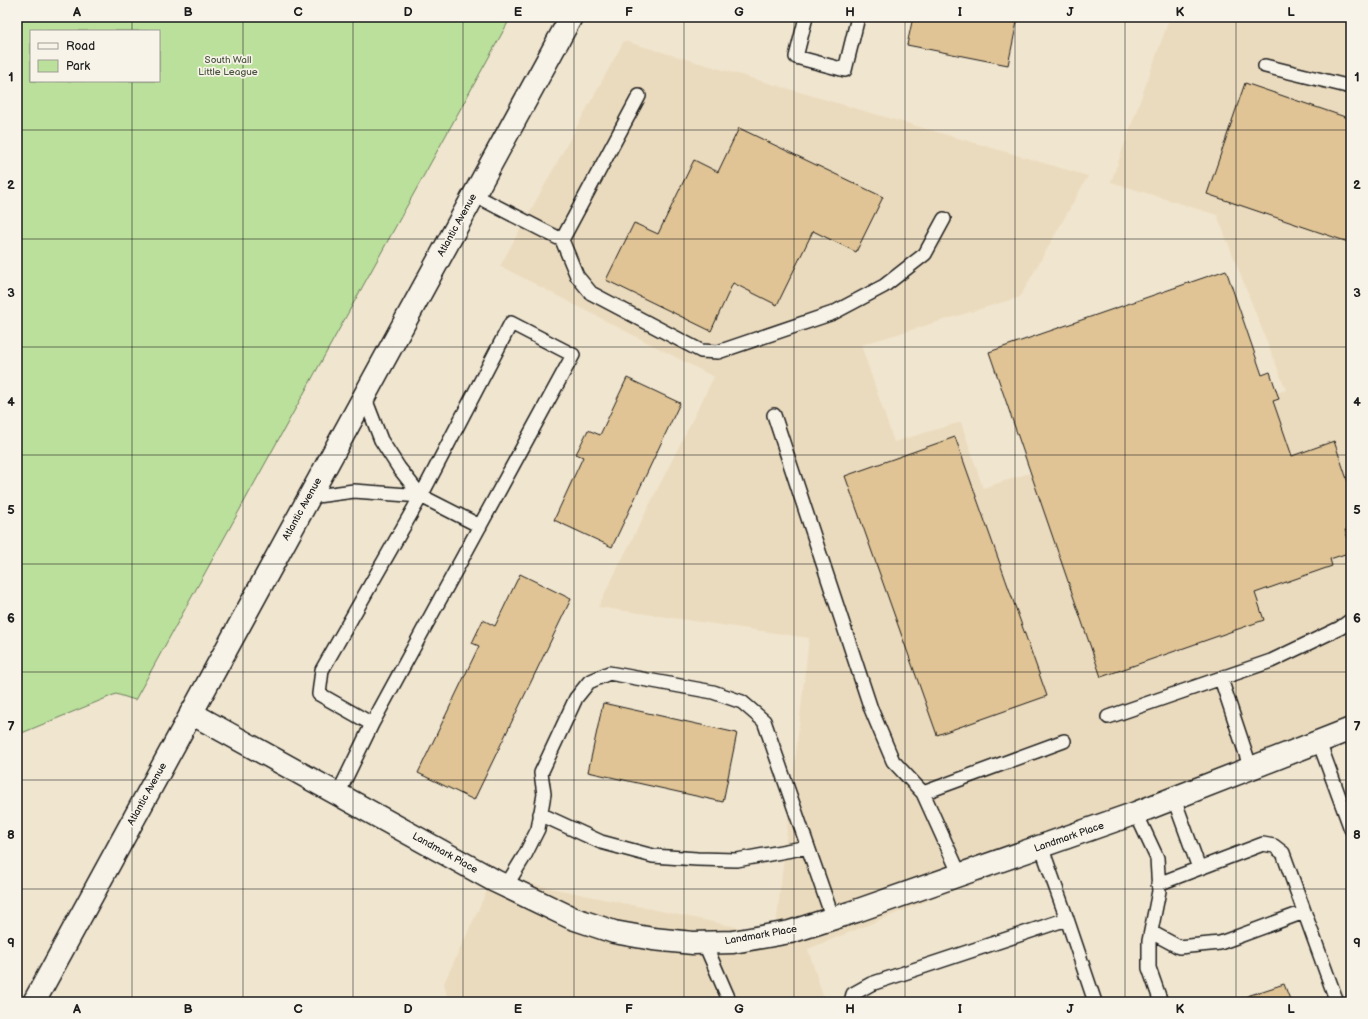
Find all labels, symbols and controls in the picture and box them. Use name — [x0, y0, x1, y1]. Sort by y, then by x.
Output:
text: A — [72, 4, 81, 20]
text: B — [183, 4, 193, 20]
text: C — [293, 4, 303, 20]
text: D — [403, 4, 413, 20]
text: E — [514, 4, 523, 20]
text: F — [625, 4, 633, 20]
text: G — [734, 4, 744, 20]
text: H — [845, 4, 855, 20]
text: I — [958, 4, 962, 20]
text: J — [1066, 4, 1074, 20]
text: K — [1176, 4, 1185, 20]
text: L — [1287, 4, 1295, 20]
legend — [30, 30, 160, 82]
text: Road — [66, 39, 95, 54]
park label: South Wall Little League — [198, 54, 258, 78]
text: Park — [66, 59, 90, 74]
text: 1 — [8, 69, 14, 85]
text: 1 — [1354, 69, 1360, 85]
text: 2 — [7, 177, 15, 193]
text: 2 — [1353, 177, 1361, 193]
street label: Atlantic Avenue — [435, 192, 479, 258]
text: 3 — [7, 285, 15, 301]
text: 3 — [1353, 285, 1361, 301]
text: 4 — [7, 394, 15, 410]
text: 4 — [1353, 394, 1361, 410]
street label: Atlantic Avenue — [280, 476, 324, 542]
text: 5 — [7, 502, 15, 518]
text: 5 — [1353, 502, 1361, 518]
text: 6 — [7, 610, 15, 626]
text: 6 — [1353, 610, 1361, 626]
text: 7 — [7, 719, 15, 735]
text: 7 — [1353, 719, 1361, 735]
street label: Atlantic Avenue — [125, 761, 169, 827]
street label: Landmark Place — [1033, 819, 1106, 855]
text: 8 — [7, 827, 15, 843]
text: 8 — [1353, 827, 1361, 843]
street label: Landmark Place — [410, 830, 480, 876]
street label: Landmark Place — [724, 923, 798, 947]
text: 9 — [7, 935, 15, 951]
text: 9 — [1353, 935, 1361, 951]
text: A — [72, 1001, 81, 1017]
text: B — [183, 1001, 193, 1017]
text: C — [293, 1001, 303, 1017]
text: D — [403, 1001, 413, 1017]
text: E — [514, 1001, 523, 1017]
text: F — [625, 1001, 633, 1017]
text: G — [734, 1001, 744, 1017]
text: H — [845, 1001, 855, 1017]
text: I — [958, 1001, 962, 1017]
text: J — [1066, 1001, 1074, 1017]
text: K — [1176, 1001, 1185, 1017]
text: L — [1287, 1001, 1295, 1017]

